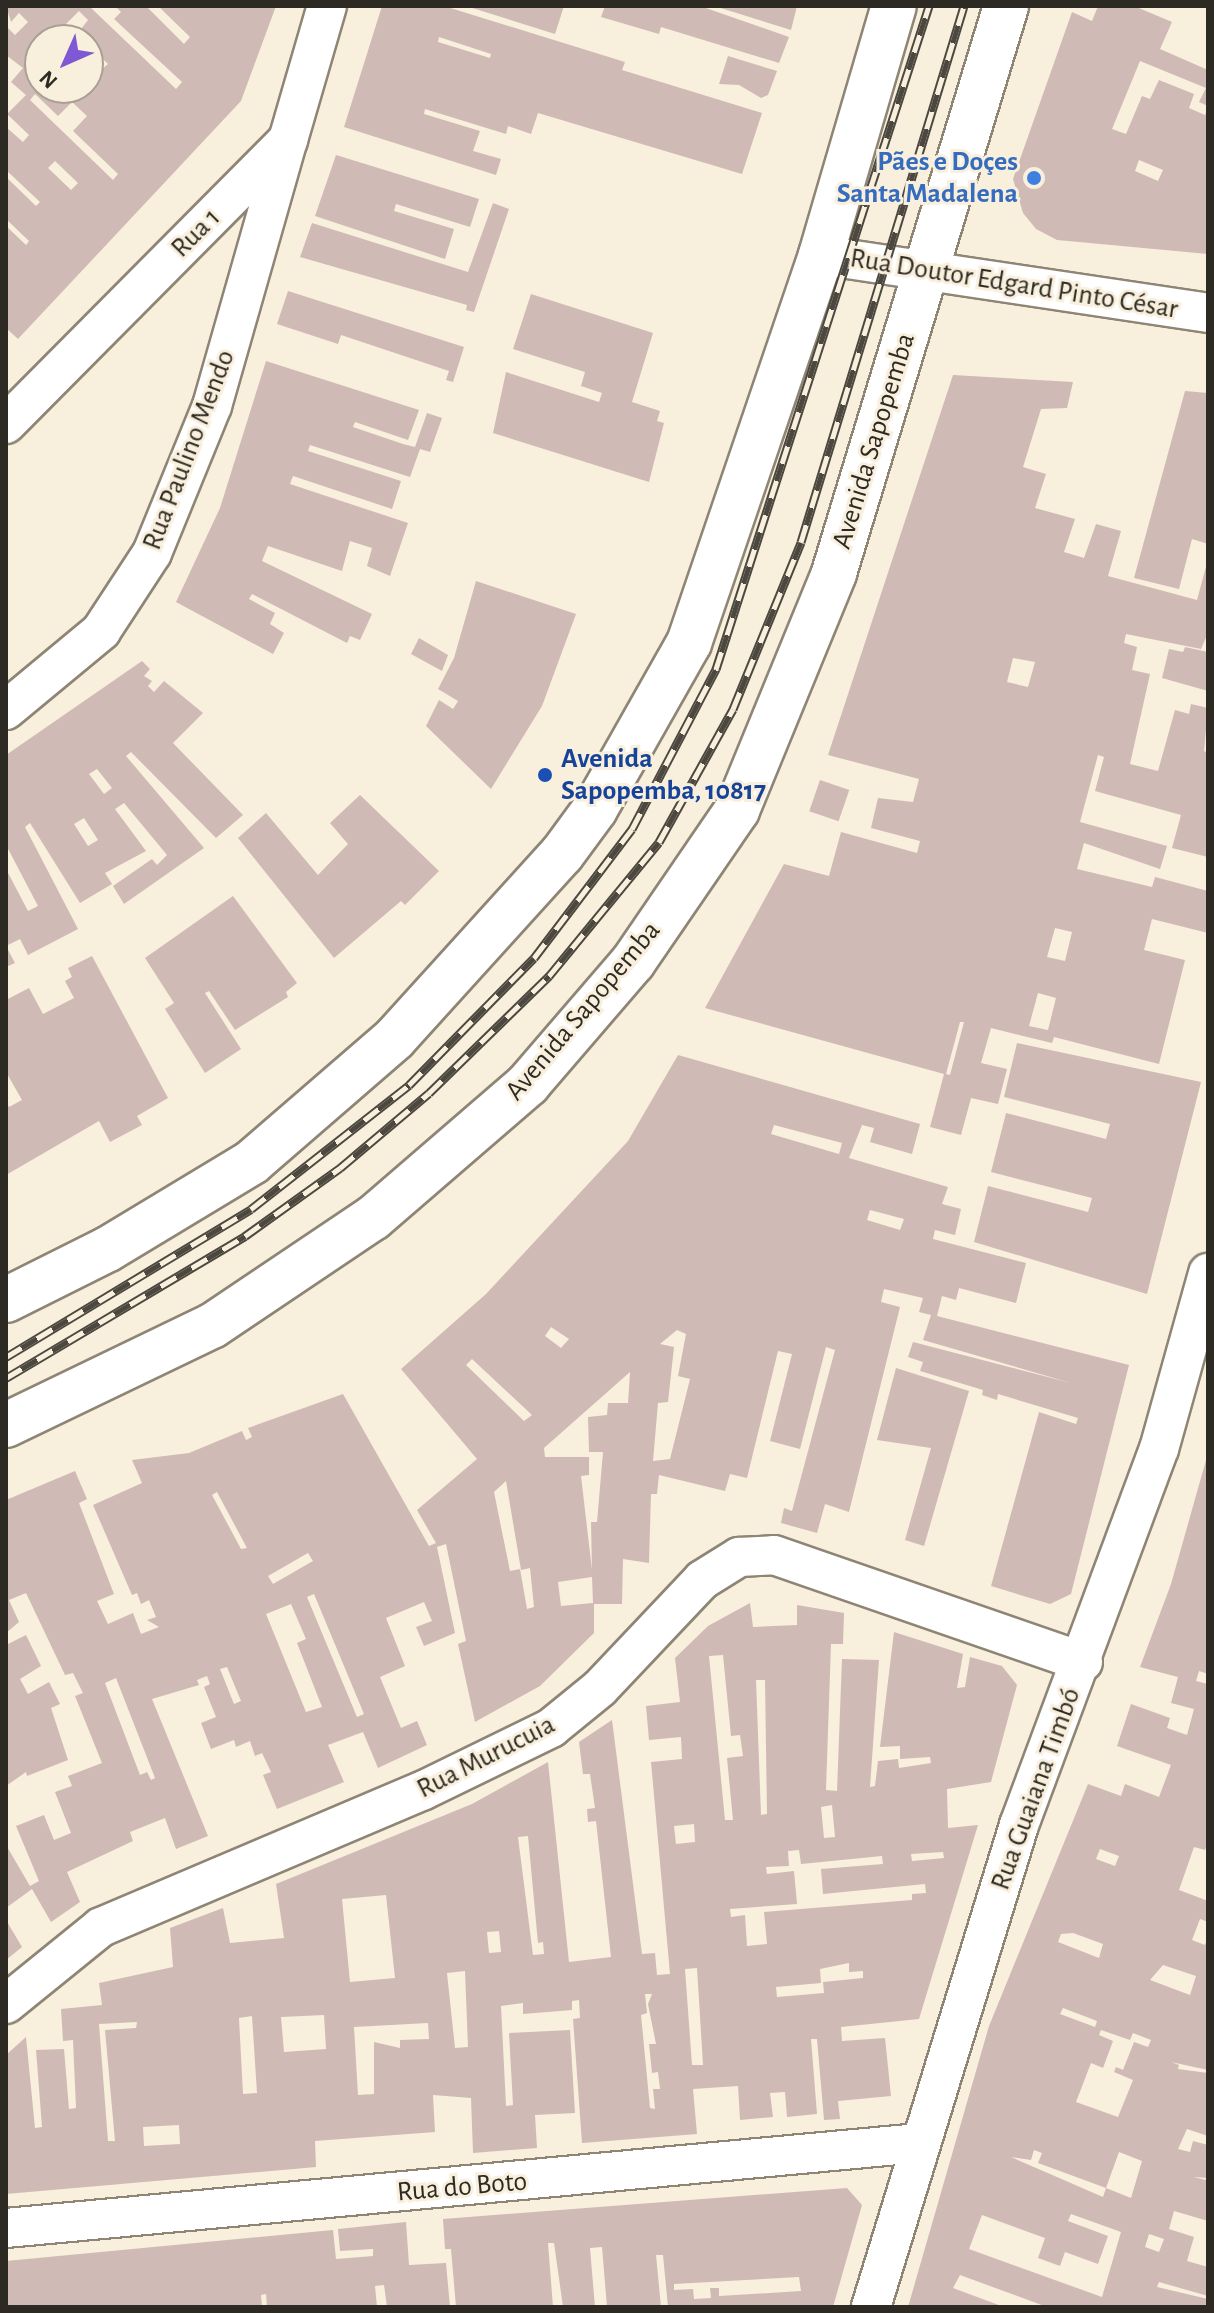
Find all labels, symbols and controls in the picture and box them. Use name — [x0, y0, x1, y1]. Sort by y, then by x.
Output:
north arrow — [24, 24, 104, 104]
text: N — [35, 66, 62, 93]
place label: Pães e Doçes Santa Madalena — [837, 145, 1018, 211]
marker: Pães e Doçes Santa Madalena — [1025, 169, 1043, 187]
street label: Rua 1 — [164, 201, 228, 265]
street label: Rua Doutor Edgard Pinto César — [848, 241, 1180, 327]
street label: Avenida Sapopemba — [825, 329, 923, 553]
street label: Rua Paulino Mendo — [135, 345, 243, 555]
place label: Avenida Sapopemba, 10817 — [561, 742, 766, 808]
marker: Avenida Sapopemba, 10817 — [536, 766, 554, 784]
street label: Avenida Sapopemba — [498, 914, 668, 1108]
street label: Rua Guaiana Timbó — [984, 1683, 1088, 1895]
street label: Rua Murucuia — [411, 1708, 561, 1806]
street label: Rua do Boto — [396, 2165, 528, 2209]

